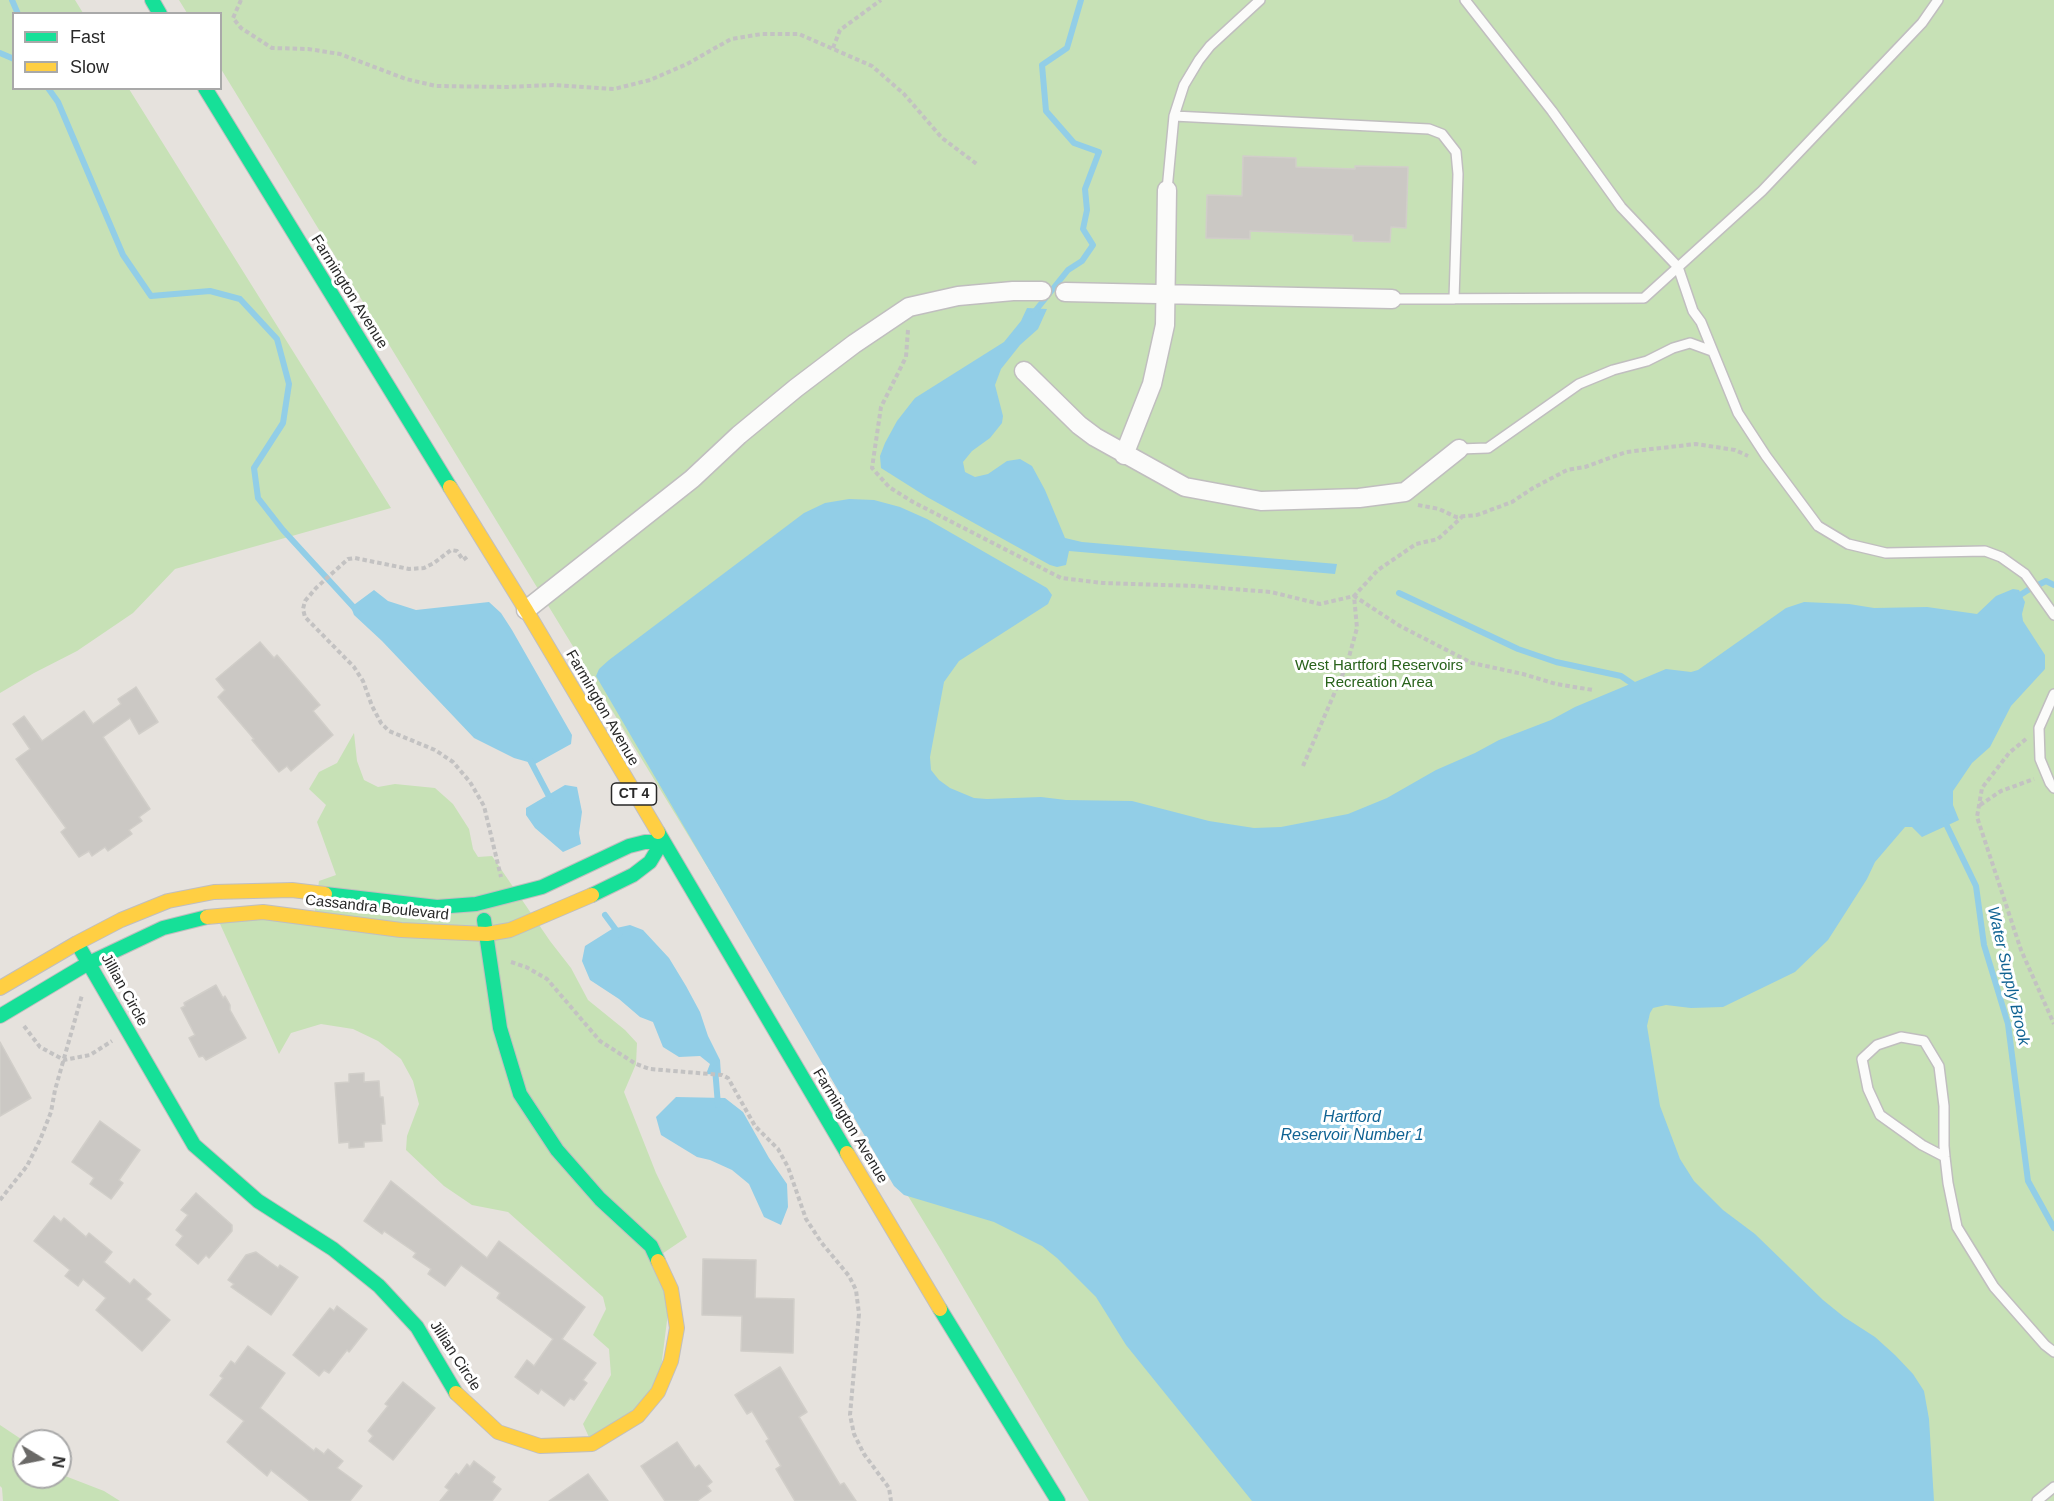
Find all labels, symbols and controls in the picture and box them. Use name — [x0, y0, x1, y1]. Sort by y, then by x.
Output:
legend — [12, 12, 222, 90]
text: Fast — [70, 27, 105, 47]
text: Slow — [70, 57, 109, 77]
street label: Farmington Avenue — [307, 232, 391, 352]
street label: Farmington Avenue — [562, 647, 642, 769]
park label: West Hartford Reservoirs Recreation Area — [1295, 657, 1463, 692]
road number: CT 4 — [612, 783, 656, 805]
street label: Cassandra Boulevard — [304, 892, 450, 924]
water label: Water Supply Brook — [1983, 905, 2033, 1047]
street label: Jillian Circle — [97, 951, 151, 1029]
street label: Farmington Avenue — [809, 1065, 891, 1187]
water label: Hartford Reservoir Number 1 — [1280, 1108, 1424, 1146]
street label: Jillian Circle — [426, 1318, 484, 1394]
north arrow — [12, 1429, 72, 1489]
text: N — [49, 1455, 68, 1469]

